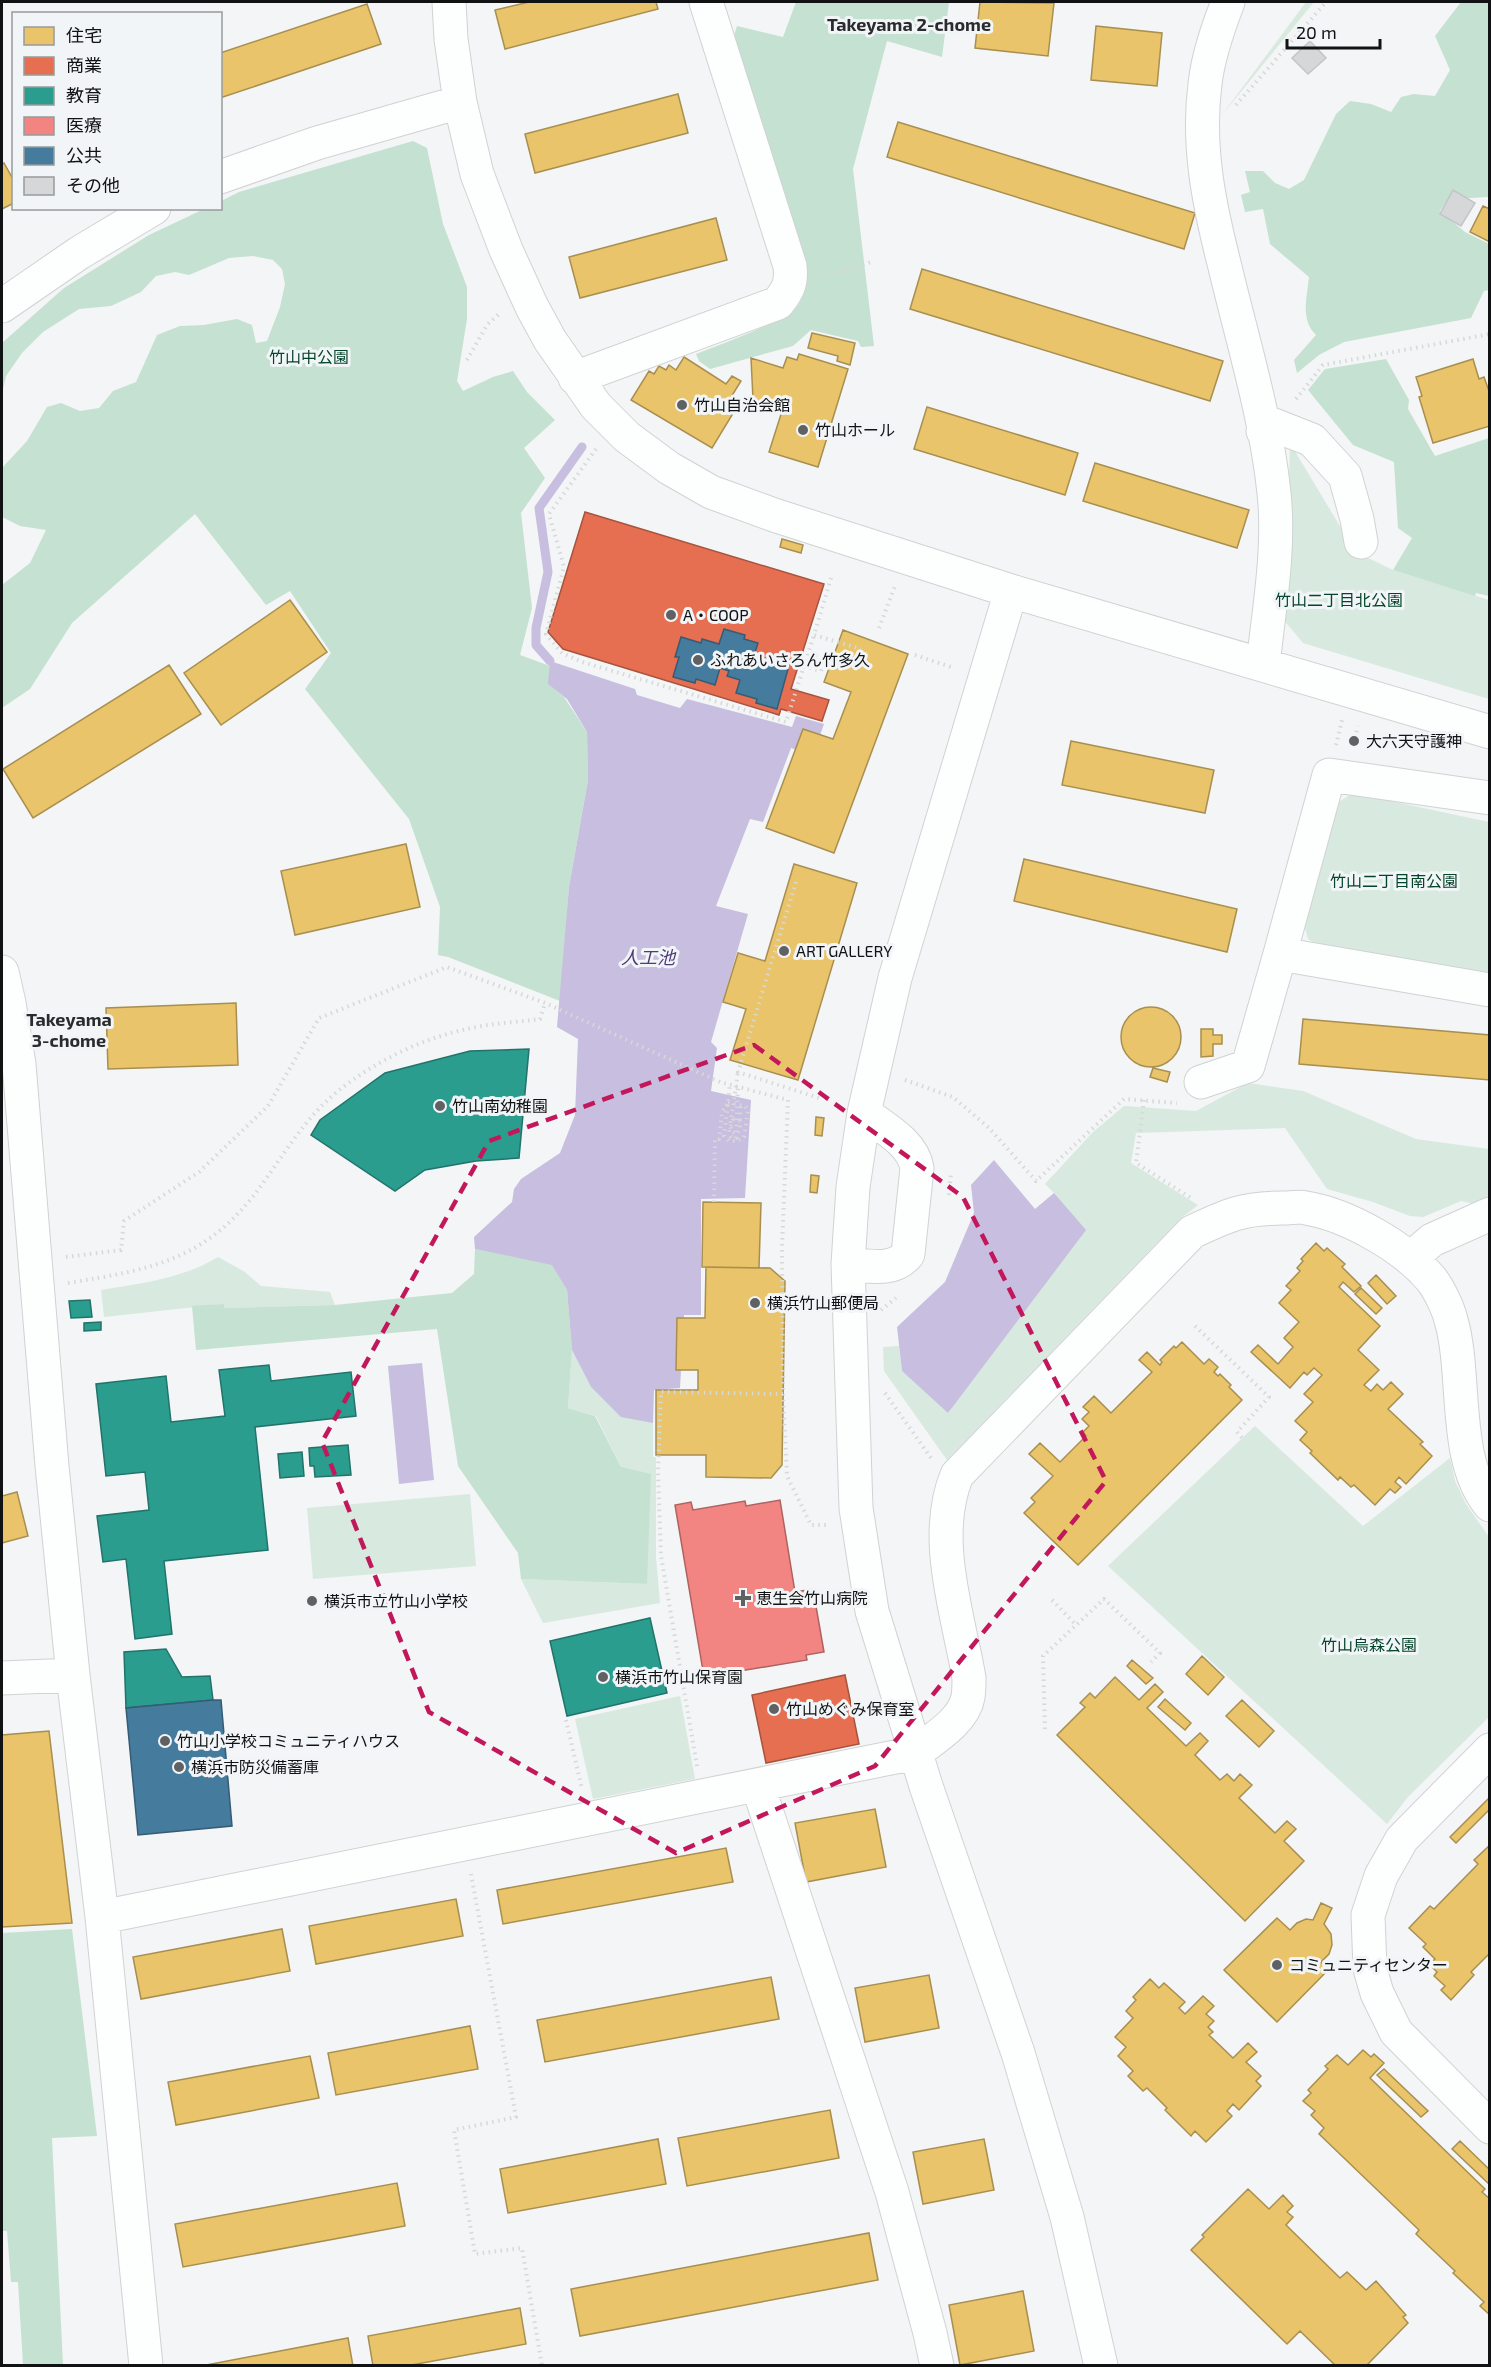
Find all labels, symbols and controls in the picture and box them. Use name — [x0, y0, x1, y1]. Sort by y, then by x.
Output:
legend — [12, 12, 222, 210]
scale bar — [1287, 12, 1380, 50]
district label: Takeyama 2-chome — [827, 13, 991, 35]
text: 20 m — [1296, 21, 1337, 43]
text: 住宅 — [66, 24, 102, 46]
text: 商業 — [66, 54, 102, 76]
text: 教育 — [66, 84, 102, 106]
text: 医療 — [66, 114, 102, 136]
text: 公共 — [66, 144, 102, 166]
text: その他 — [66, 174, 120, 196]
park label: 竹山中公園 — [269, 347, 349, 366]
place label: 竹山自治会館 — [694, 395, 790, 414]
marker: 竹山自治会館 — [675, 398, 689, 412]
place label: 竹山ホール — [815, 420, 895, 439]
marker: 竹山ホール — [796, 423, 810, 437]
park label: 竹山二丁目北公園 — [1275, 590, 1403, 609]
place label: A・COOP — [683, 605, 749, 624]
marker: A・COOP — [664, 608, 678, 622]
place label: ふれあいさろん竹多久 — [710, 650, 870, 669]
marker: ふれあいさろん竹多久 — [691, 653, 705, 667]
place label: 大六天守護神 — [1366, 731, 1462, 750]
marker: 大六天守護神 — [1347, 734, 1361, 748]
park label: 竹山二丁目南公園 — [1330, 871, 1458, 890]
place label: ART GALLERY — [796, 941, 892, 960]
marker: ART GALLERY — [777, 944, 791, 958]
water label: 人工池 — [621, 946, 677, 968]
district label: Takeyama 3-chome — [26, 1008, 112, 1051]
place label: 竹山南幼稚園 — [452, 1096, 548, 1115]
marker: 竹山南幼稚園 — [433, 1099, 447, 1113]
place label: 横浜竹山郵便局 — [767, 1293, 879, 1312]
marker: 横浜竹山郵便局 — [748, 1296, 762, 1310]
place label: 恵生会竹山病院 — [756, 1588, 868, 1607]
marker: 恵生会竹山病院 — [734, 1589, 752, 1607]
place label: 横浜市立竹山小学校 — [324, 1591, 468, 1610]
marker: 横浜市立竹山小学校 — [305, 1594, 319, 1608]
park label: 竹山烏森公園 — [1321, 1635, 1417, 1654]
place label: 横浜市竹山保育園 — [615, 1667, 743, 1686]
marker: 横浜市竹山保育園 — [596, 1670, 610, 1684]
place label: 竹山めぐみ保育室 — [786, 1699, 914, 1718]
marker: 竹山めぐみ保育室 — [767, 1702, 781, 1716]
place label: 竹山小学校コミュニティハウス — [177, 1731, 400, 1750]
marker: 竹山小学校コミュニティハウス — [158, 1734, 172, 1748]
place label: 横浜市防災備蓄庫 — [191, 1757, 319, 1776]
marker: 横浜市防災備蓄庫 — [172, 1760, 186, 1774]
place label: コミュニティセンター — [1289, 1955, 1448, 1974]
marker: コミュニティセンター — [1270, 1958, 1284, 1972]

